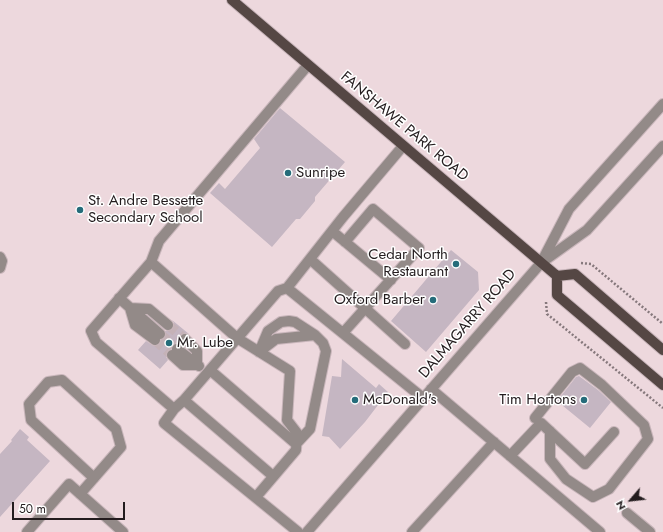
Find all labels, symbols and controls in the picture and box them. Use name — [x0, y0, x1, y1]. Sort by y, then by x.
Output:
street label: FANSHAWE PARK ROAD — [336, 68, 472, 186]
place label: Sunripe — [296, 164, 345, 182]
marker: Sunripe — [283, 168, 293, 178]
place label: St. Andre Bessette Secondary School — [88, 192, 203, 227]
marker: St. Andre Bessette Secondary School — [75, 205, 85, 215]
place label: Cedar North Restaurant — [368, 246, 448, 281]
marker: Cedar North Restaurant — [451, 259, 461, 269]
street label: DALMAGARRY ROAD — [416, 266, 520, 382]
place label: Oxford Barber — [334, 291, 425, 309]
marker: Oxford Barber — [428, 295, 438, 305]
place label: Mr. Lube — [177, 334, 233, 352]
marker: Mr. Lube — [164, 338, 174, 348]
place label: McDonald's — [363, 391, 437, 409]
place label: Tim Hortons — [499, 391, 576, 409]
marker: McDonald's — [350, 395, 360, 405]
marker: Tim Hortons — [579, 395, 589, 405]
north arrow — [611, 480, 651, 520]
scale bar — [14, 494, 127, 520]
text: N — [611, 498, 630, 513]
text: 50 m — [19, 500, 46, 518]

